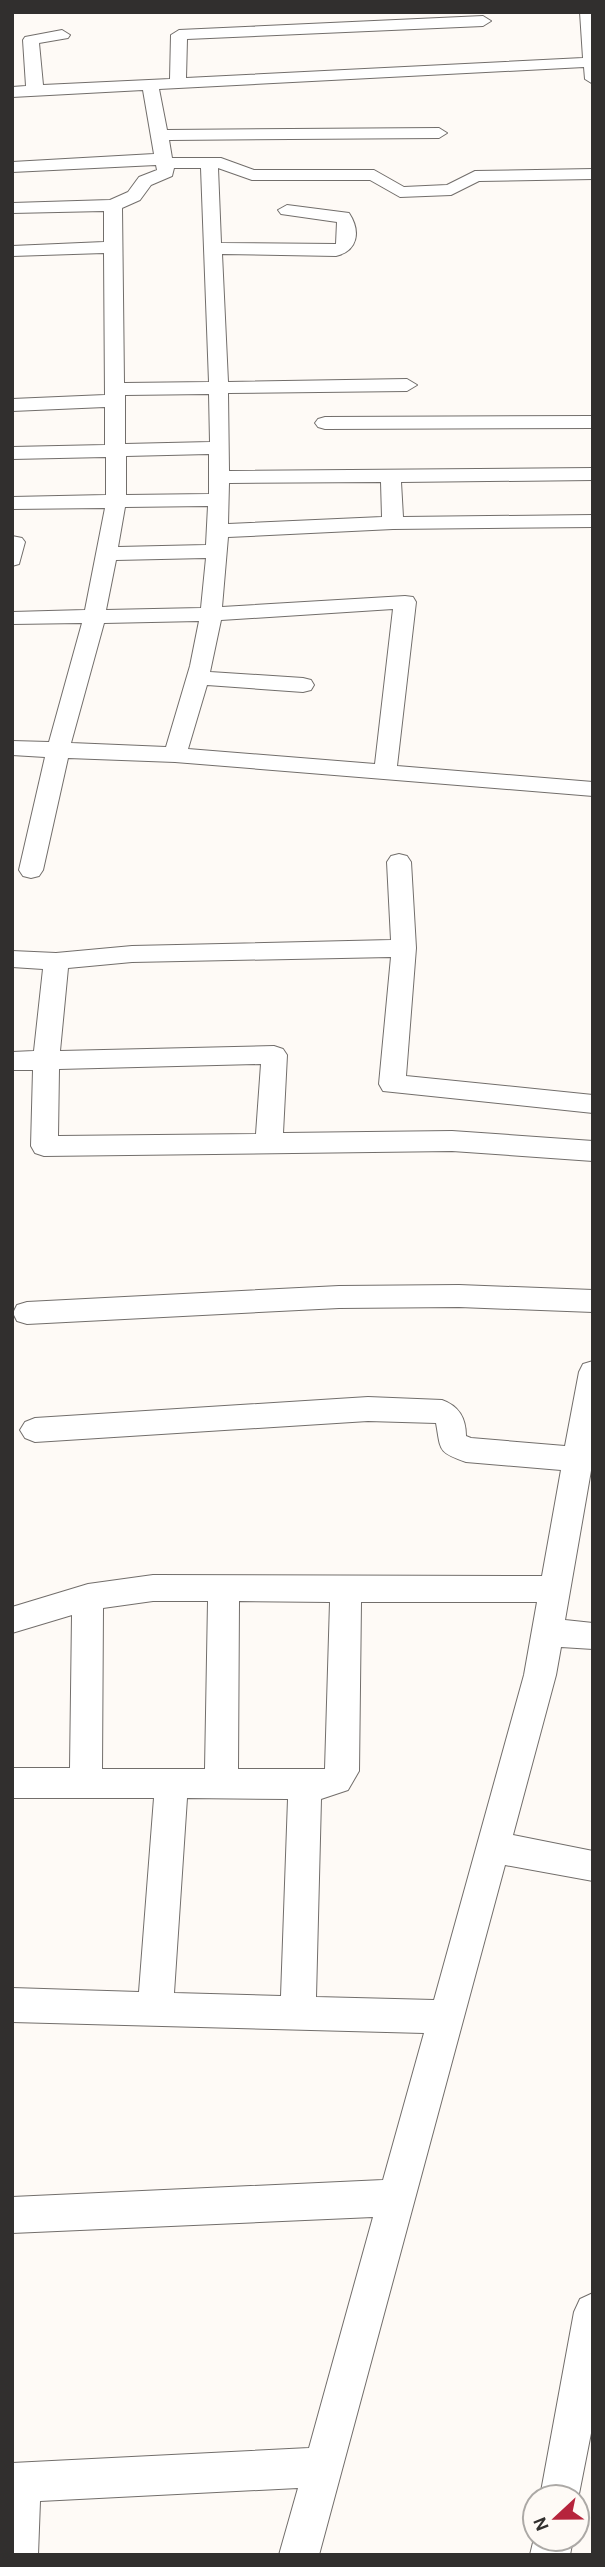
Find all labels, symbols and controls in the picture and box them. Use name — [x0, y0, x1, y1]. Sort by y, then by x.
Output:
north arrow — [521, 2483, 591, 2553]
text: N — [528, 2514, 554, 2534]

